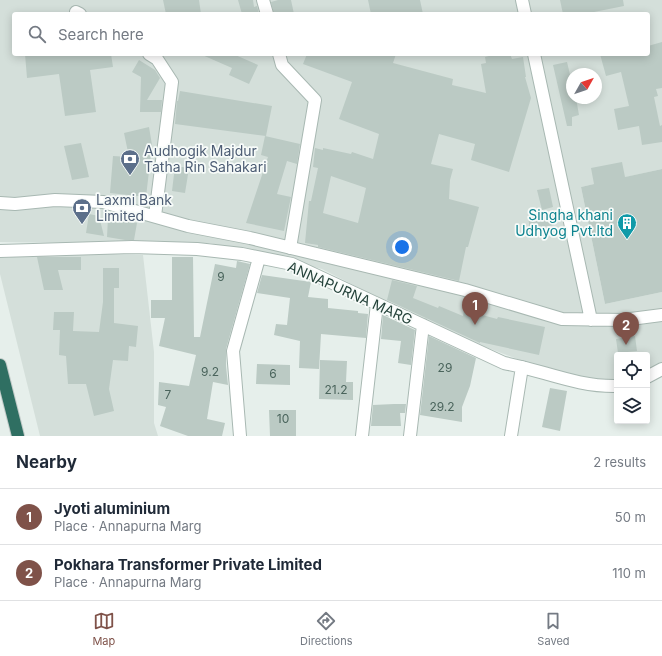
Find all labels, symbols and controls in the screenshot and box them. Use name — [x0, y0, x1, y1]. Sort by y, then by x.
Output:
search box — [12, 12, 650, 56]
icon: search — [26, 23, 48, 45]
text: Search here — [58, 25, 144, 44]
north arrow — [566, 68, 602, 104]
place label: Audhogik Majdur Tatha Rin Sahakari — [144, 142, 267, 175]
bank icon: Audhogik Majdur Tatha Rin Sahakari — [119, 148, 141, 176]
place label: Laxmi Bank Limited — [96, 191, 172, 224]
bank icon: Laxmi Bank Limited — [71, 197, 93, 225]
place label: Singha khani Udhyog Pvt.ltd — [515, 206, 613, 239]
building icon: Singha khani Udhyog Pvt.ltd — [616, 212, 638, 240]
your location — [392, 237, 412, 257]
street label: ANNAPURNA MARG — [285, 257, 415, 328]
house number: 9 — [217, 269, 225, 284]
pin: 1 — [462, 292, 488, 325]
pin: 2 — [613, 312, 639, 345]
map controls — [614, 352, 650, 424]
button: locate — [614, 352, 650, 388]
house number: 29 — [438, 360, 452, 375]
house number: 9.2 — [201, 364, 219, 379]
house number: 6 — [269, 366, 277, 381]
house number: 21.2 — [325, 382, 347, 397]
house number: 7 — [165, 387, 172, 402]
button: layers — [614, 388, 650, 424]
house number: 29.2 — [429, 399, 455, 414]
house number: 10 — [277, 411, 289, 426]
text: Nearby — [16, 452, 77, 472]
text: 2 results — [593, 454, 646, 470]
text: Jyoti aluminium — [54, 499, 170, 518]
text: 1 — [26, 509, 32, 525]
text: 50 m — [615, 509, 646, 525]
text: Place · Annapurna Marg — [54, 518, 202, 534]
text: Pokhara Transformer Private Limited — [54, 555, 322, 574]
text: 2 — [25, 565, 33, 581]
text: 110 m — [612, 565, 646, 581]
text: Place · Annapurna Marg — [54, 574, 202, 590]
tab: Map — [92, 610, 115, 648]
tab: Directions — [300, 610, 353, 648]
tab: Saved — [537, 610, 570, 648]

